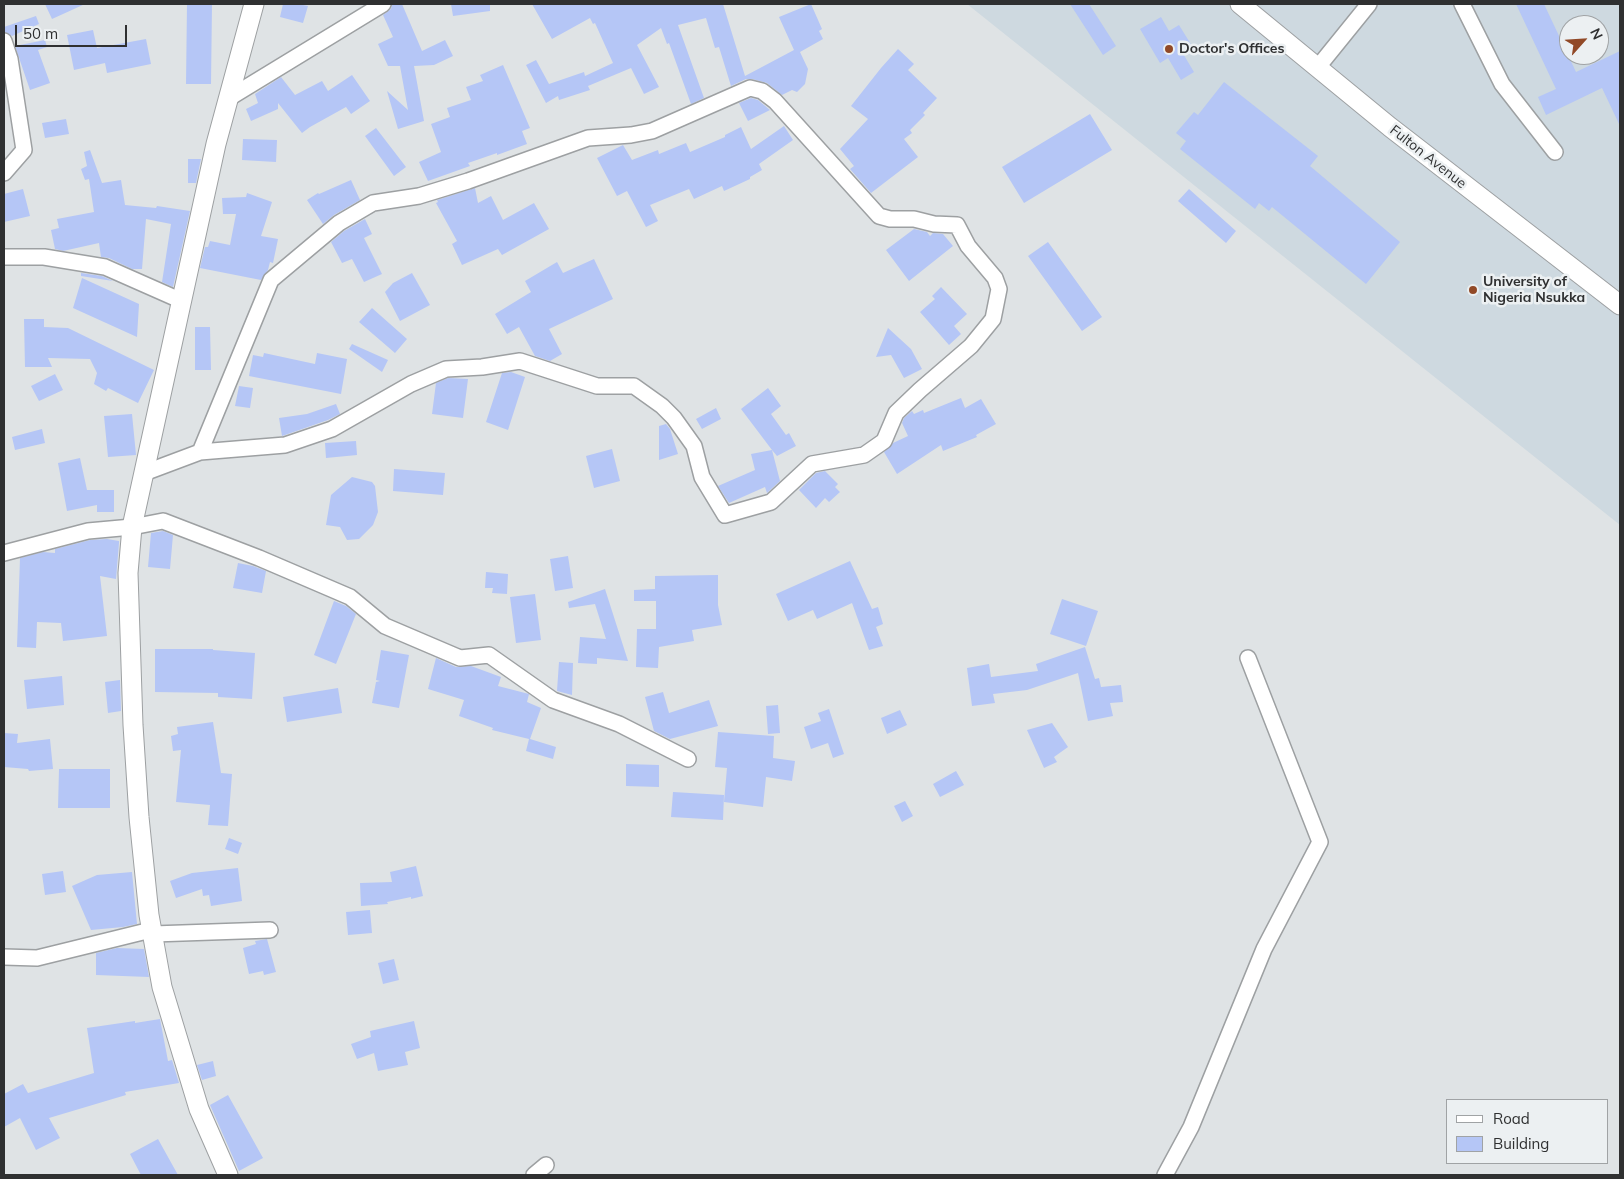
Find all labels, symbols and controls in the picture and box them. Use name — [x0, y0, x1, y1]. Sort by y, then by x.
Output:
scale bar — [18, 15, 130, 47]
north arrow — [1559, 15, 1609, 65]
text: 50 m — [23, 24, 58, 43]
text: N — [1586, 25, 1607, 43]
place label: Doctor's Offices — [1179, 41, 1285, 57]
marker: Doctor's Offices — [1163, 43, 1175, 55]
street label: Fulton Avenue — [1386, 122, 1470, 192]
place label: University of Nigeria Nsukka — [1483, 274, 1585, 306]
marker: University of Nigeria Nsukka — [1467, 284, 1479, 296]
legend — [1446, 1099, 1609, 1164]
text: Road — [1493, 1109, 1530, 1128]
text: Building — [1493, 1134, 1549, 1153]

